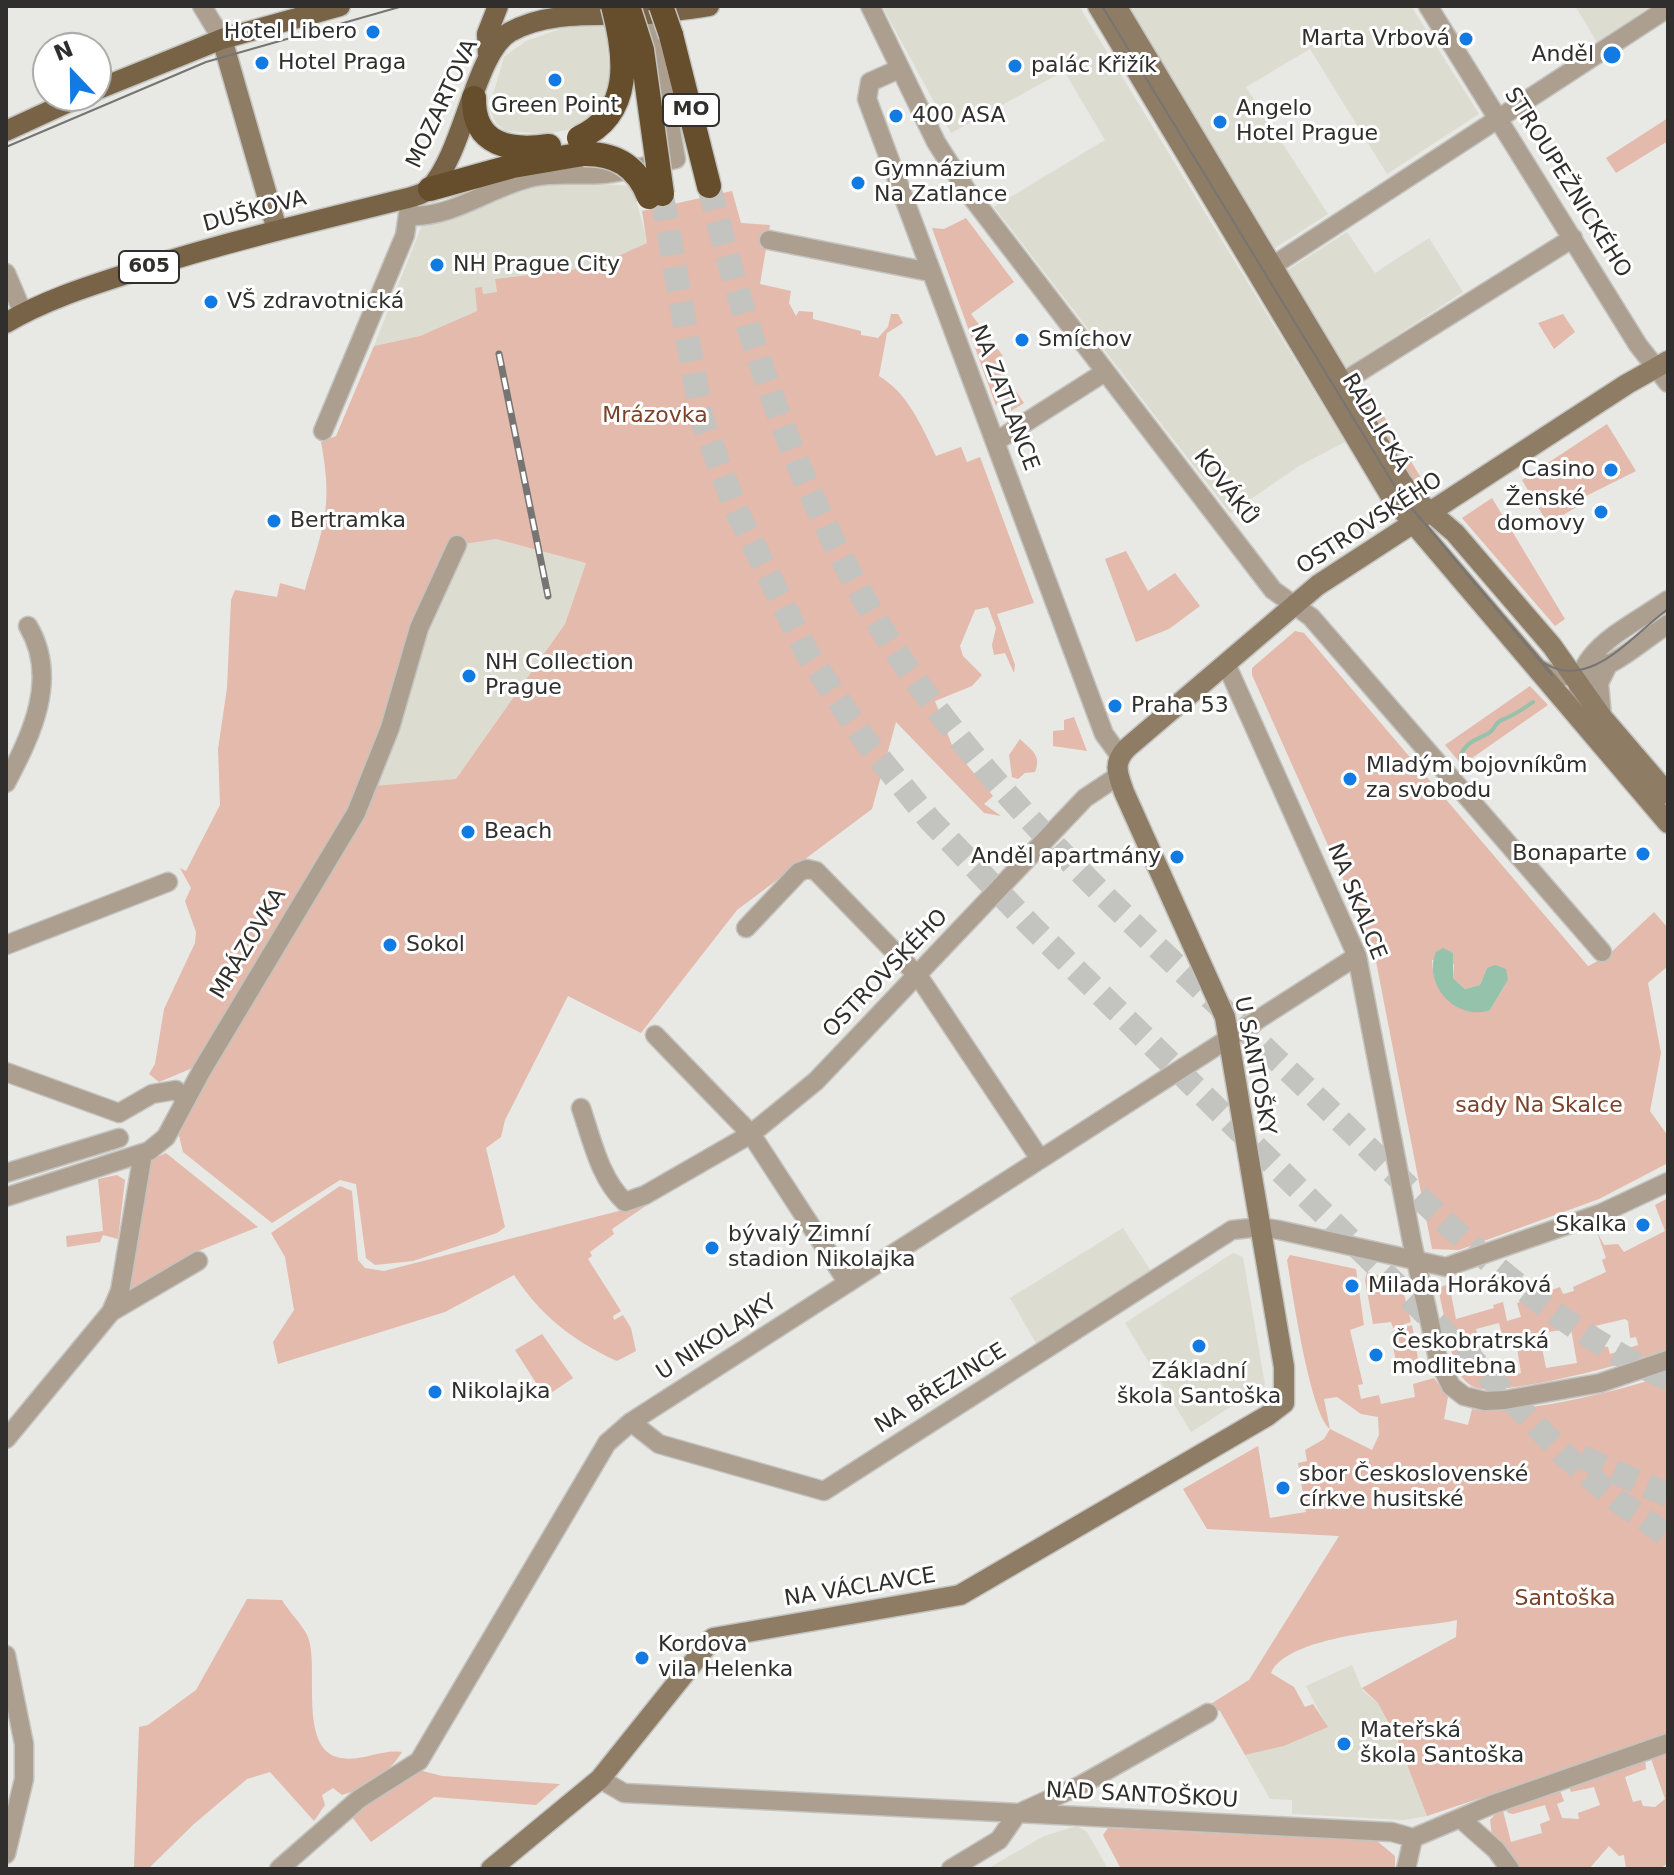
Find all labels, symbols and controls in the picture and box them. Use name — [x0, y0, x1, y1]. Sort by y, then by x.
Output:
place label: Hotel Libero — [224, 19, 357, 45]
marker: Hotel Libero — [364, 23, 382, 41]
place label: Marta Vrbová — [1301, 26, 1450, 52]
marker: Marta Vrbová — [1457, 30, 1475, 48]
north arrow — [32, 32, 112, 112]
street label: MOZARTOVA — [402, 35, 484, 173]
text: N — [50, 36, 77, 66]
place label: Anděl — [1531, 42, 1594, 68]
marker: Anděl — [1601, 44, 1623, 66]
place label: Hotel Praga — [278, 50, 406, 76]
place label: palác Křižík — [1031, 53, 1157, 79]
marker: Hotel Praga — [253, 54, 271, 72]
marker: palác Křižík — [1006, 57, 1024, 75]
marker: Green Point — [546, 71, 564, 89]
street label: STROUPEŽNICKÉHO — [1498, 83, 1636, 283]
place label: Green Point — [491, 93, 619, 119]
road number: MO — [663, 94, 719, 126]
place label: Angelo Hotel Prague — [1236, 96, 1378, 148]
place label: 400 ASA — [912, 103, 1005, 129]
marker: 400 ASA — [887, 107, 905, 125]
marker: Angelo Hotel Prague — [1211, 113, 1229, 131]
place label: Gymnázium Na Zatlance — [874, 157, 1007, 208]
marker: Gymnázium Na Zatlance — [849, 174, 867, 192]
street label: DUŠKOVA — [200, 186, 310, 238]
road number: 605 — [119, 251, 179, 283]
place label: NH Prague City — [453, 252, 620, 278]
marker: NH Prague City — [428, 256, 446, 274]
place label: VŠ zdravotnická — [227, 289, 404, 315]
marker: VŠ zdravotnická — [202, 293, 220, 311]
street label: NA ZATLANCE — [964, 321, 1044, 475]
place label: Smíchov — [1038, 327, 1132, 353]
marker: Smíchov — [1013, 331, 1031, 349]
street label: RADLICKÁ — [1335, 369, 1415, 477]
park label: Mrázovka — [602, 403, 708, 429]
street label: KOVÁKŮ — [1187, 445, 1263, 531]
place label: Casino — [1521, 457, 1595, 483]
marker: Casino — [1602, 461, 1620, 479]
street label: OSTROVSKÉHO — [1292, 467, 1448, 581]
place label: Ženské domovy — [1497, 486, 1585, 538]
marker: Ženské domovy — [1592, 503, 1610, 521]
place label: Bertramka — [290, 508, 406, 534]
marker: Bertramka — [265, 512, 283, 530]
place label: NH Collection Prague — [485, 650, 634, 702]
marker: NH Collection Prague — [460, 667, 478, 685]
place label: Praha 53 — [1131, 693, 1229, 719]
marker: Praha 53 — [1106, 697, 1124, 715]
place label: Mladým bojovníkům za svobodu — [1366, 753, 1587, 804]
marker: Mladým bojovníkům za svobodu — [1341, 770, 1359, 788]
place label: Beach — [484, 819, 552, 845]
marker: Beach — [459, 823, 477, 841]
street label: NA SKALCE — [1321, 840, 1391, 964]
place label: Bonaparte — [1512, 841, 1627, 867]
place label: Anděl apartmány — [971, 844, 1161, 870]
marker: Bonaparte — [1634, 845, 1652, 863]
marker: Anděl apartmány — [1168, 848, 1186, 866]
street label: MRÁZOVKA — [206, 884, 292, 1004]
street label: OSTROVSKÉHO — [818, 904, 954, 1044]
place label: Sokol — [406, 932, 465, 958]
marker: Sokol — [381, 936, 399, 954]
street label: U SANTOŠKY — [1228, 994, 1280, 1138]
park label: sady Na Skalce — [1455, 1093, 1623, 1119]
place label: Skalka — [1555, 1212, 1627, 1238]
marker: Skalka — [1634, 1216, 1652, 1234]
place label: bývalý Zimní stadion Nikolajka — [728, 1222, 916, 1274]
marker: bývalý Zimní stadion Nikolajka — [703, 1239, 721, 1257]
place label: Milada Horáková — [1368, 1273, 1552, 1299]
marker: Milada Horáková — [1343, 1277, 1361, 1295]
street label: U NIKOLAJKY — [652, 1289, 782, 1387]
place label: Českobratrská modlitebna — [1392, 1329, 1549, 1380]
marker: Základní škola Santoška — [1190, 1337, 1208, 1355]
street label: NA BŘEZINCE — [870, 1338, 1012, 1440]
marker: Českobratrská modlitebna — [1367, 1346, 1385, 1364]
place label: Základní škola Santoška — [1117, 1359, 1281, 1410]
place label: Nikolajka — [451, 1379, 551, 1405]
marker: Nikolajka — [426, 1383, 444, 1401]
place label: sbor Československé církve husitské — [1299, 1462, 1528, 1514]
marker: sbor Československé církve husitské — [1274, 1479, 1292, 1497]
street label: NA VÁCLAVCE — [782, 1563, 938, 1613]
park label: Santoška — [1515, 1586, 1615, 1612]
place label: Kordova vila Helenka — [658, 1632, 793, 1684]
marker: Kordova vila Helenka — [633, 1649, 651, 1667]
place label: Mateřská škola Santoška — [1360, 1718, 1524, 1770]
marker: Mateřská škola Santoška — [1335, 1735, 1353, 1753]
street label: NAD SANTOŠKOU — [1045, 1778, 1239, 1814]

